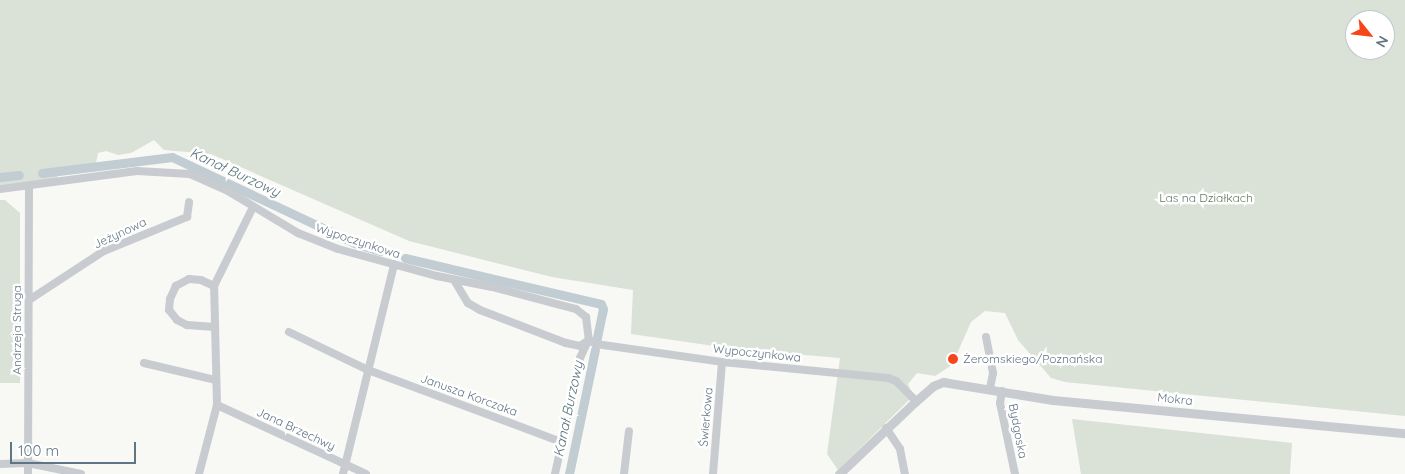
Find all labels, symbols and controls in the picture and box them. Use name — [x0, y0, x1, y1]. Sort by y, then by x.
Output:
north arrow — [1345, 10, 1395, 60]
text: N — [1372, 33, 1393, 51]
water label: Kanał Burzowy — [187, 144, 283, 200]
park label: Las na Działkach — [1159, 191, 1253, 205]
street label: Jeżynowa — [91, 214, 149, 252]
street label: Wypoczynkowa — [314, 220, 402, 262]
street label: Andrzeja Struga — [10, 285, 24, 375]
street label: Wypoczynkowa — [712, 341, 802, 365]
place label: Żeromskiego/Poznańska — [963, 352, 1102, 366]
marker: Żeromskiego/Poznańska — [947, 353, 959, 365]
water label: Kanał Burzowy — [550, 360, 586, 458]
street label: Janusza Korczaka — [419, 371, 519, 419]
street label: Świerkowa — [696, 387, 716, 447]
street label: Mokra — [1157, 390, 1193, 408]
street label: Bydgoska — [1006, 402, 1030, 460]
street label: Jana Brzechwy — [254, 404, 338, 454]
scale bar — [12, 432, 139, 464]
text: 100 m — [18, 441, 59, 460]

